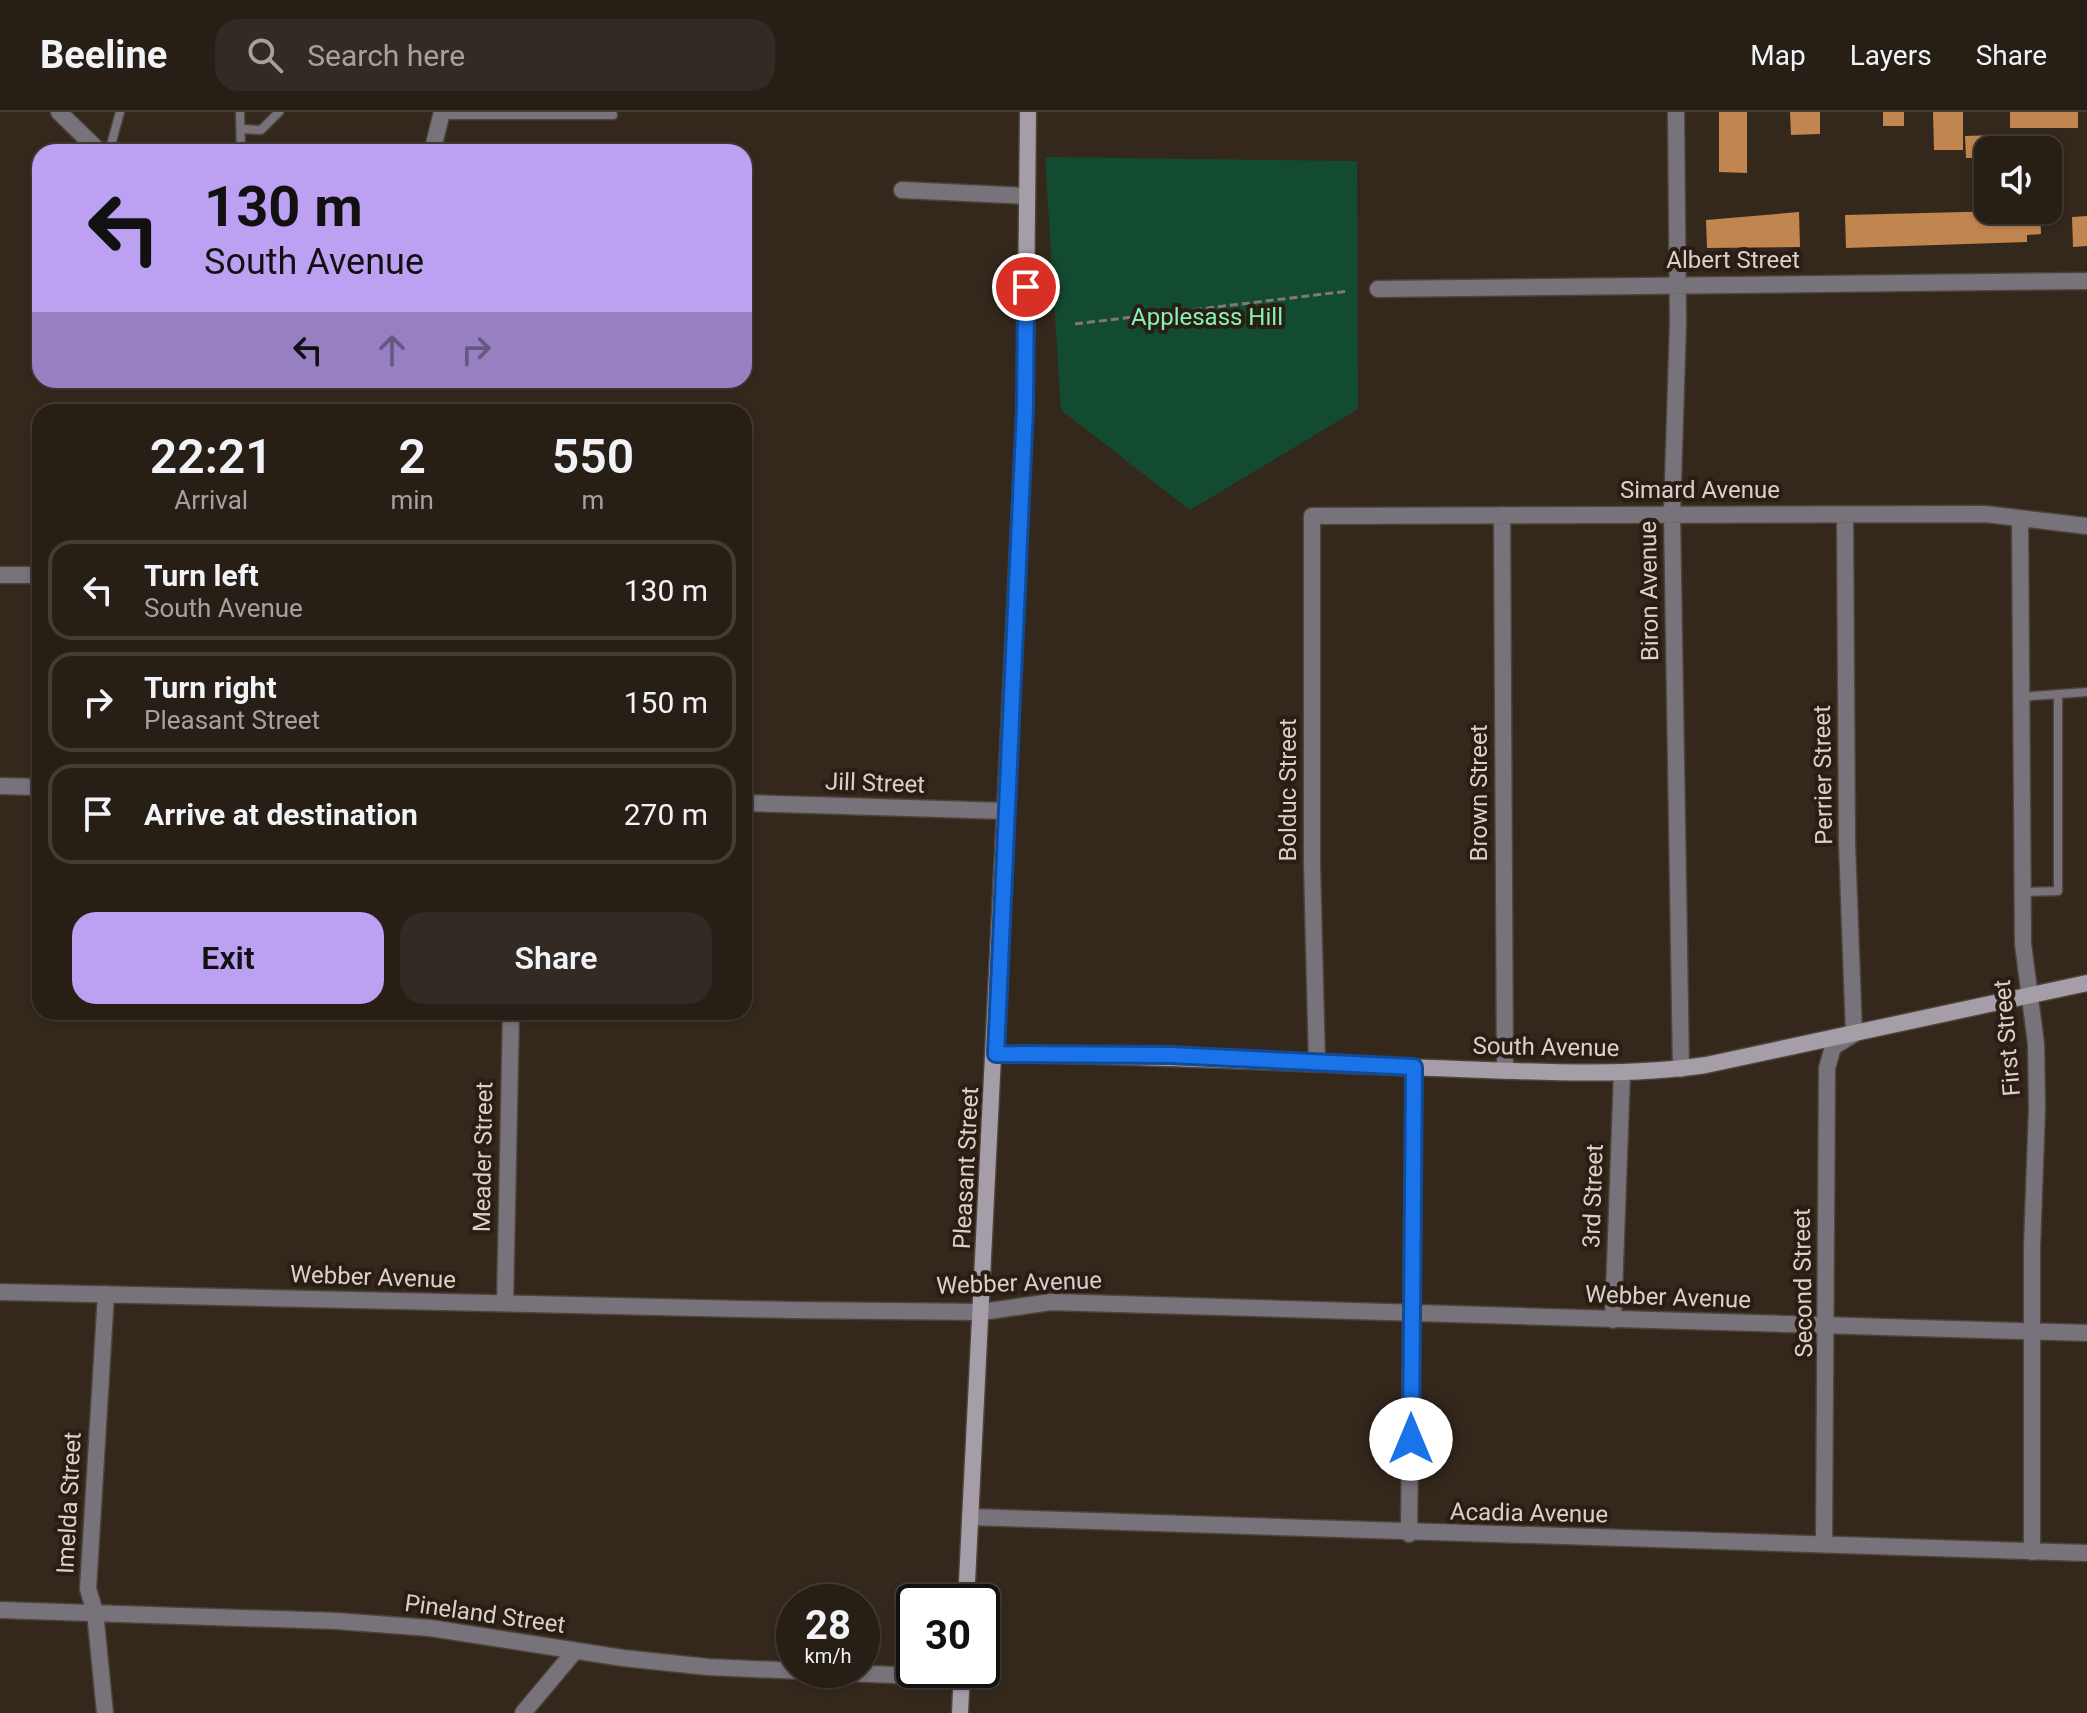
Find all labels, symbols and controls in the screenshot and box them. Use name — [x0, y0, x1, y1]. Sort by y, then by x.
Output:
search box — [215, 19, 775, 91]
text: Beeline — [40, 33, 167, 77]
icon: search — [243, 33, 287, 77]
text: Search here — [307, 38, 465, 73]
text: Map — [1750, 39, 1806, 72]
text: Layers — [1850, 39, 1932, 72]
text: Share — [1976, 39, 2047, 72]
map controls — [1974, 136, 2062, 224]
button: sound — [1974, 136, 2062, 224]
text: 130 m — [204, 174, 363, 240]
icon: left — [72, 176, 176, 280]
text: South Avenue — [204, 241, 424, 283]
street label: Albert Street — [1666, 246, 1800, 274]
pin — [992, 253, 1060, 321]
icon: arrive — [1004, 265, 1048, 309]
park label: Applesass Hill — [1131, 303, 1283, 331]
icon: left — [286, 328, 330, 372]
icon: ahead — [370, 328, 414, 372]
icon: right — [454, 328, 498, 372]
text: 22:21 — [150, 428, 273, 485]
text: 2 — [399, 428, 426, 485]
text: 550 — [552, 428, 634, 485]
street label: Simard Avenue — [1620, 476, 1780, 504]
text: Arrival — [174, 485, 248, 515]
text: min — [390, 485, 434, 515]
text: m — [582, 485, 604, 515]
street label: Biron Avenue — [1634, 521, 1664, 661]
text: Turn left — [144, 558, 259, 593]
icon: left — [76, 568, 120, 612]
text: 130 m — [624, 573, 708, 608]
text: South Avenue — [144, 593, 303, 623]
text: Turn right — [144, 670, 277, 705]
icon: right — [76, 680, 120, 724]
text: 150 m — [624, 685, 708, 720]
text: Pleasant Street — [144, 705, 320, 735]
street label: Perrier Street — [1808, 705, 1838, 845]
street label: Bolduc Street — [1274, 718, 1302, 862]
street label: Brown Street — [1465, 724, 1493, 862]
street label: Jill Street — [825, 767, 926, 799]
icon: arrive — [76, 792, 120, 836]
text: Arrive at destination — [144, 797, 418, 832]
text: 270 m — [624, 797, 708, 832]
button: Exit — [72, 912, 384, 1004]
button: Share — [400, 912, 712, 1004]
street label: First Street — [1988, 978, 2026, 1097]
street label: South Avenue — [1472, 1032, 1620, 1062]
street label: Meader Street — [468, 1081, 498, 1232]
street label: Pleasant Street — [948, 1086, 984, 1250]
street label: 3rd Street — [1577, 1143, 1609, 1249]
street label: Second Street — [1788, 1208, 1818, 1358]
street label: Webber Avenue — [290, 1260, 456, 1294]
street label: Webber Avenue — [936, 1266, 1102, 1300]
street label: Webber Avenue — [1585, 1280, 1751, 1314]
position arrow — [1369, 1397, 1453, 1481]
street label: Imelda Street — [51, 1431, 87, 1575]
street label: Acadia Avenue — [1450, 1498, 1608, 1528]
speed limit sign: 30 — [896, 1584, 1000, 1688]
street label: Pineland Street — [403, 1589, 567, 1639]
text: 28 — [805, 1602, 851, 1649]
text: km/h — [805, 1644, 851, 1668]

